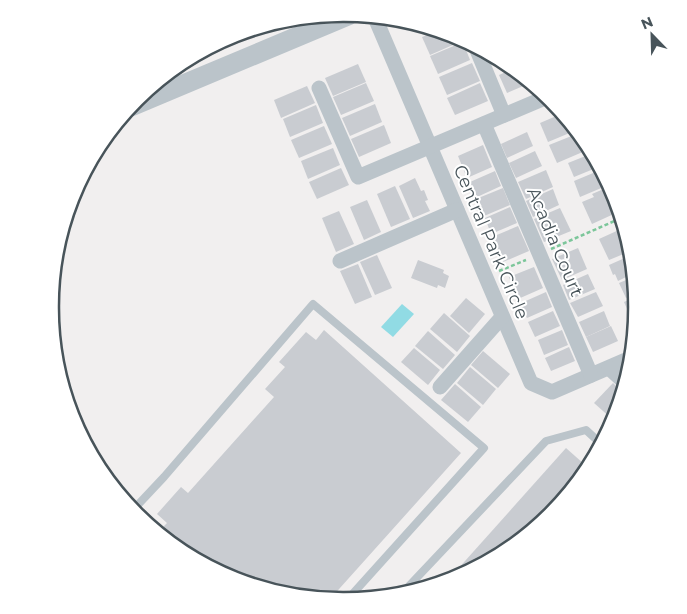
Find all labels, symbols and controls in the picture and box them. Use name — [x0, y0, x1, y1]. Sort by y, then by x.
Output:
north arrow — [627, 10, 677, 60]
text: N — [638, 13, 656, 34]
street label: Central Park Circle — [449, 162, 534, 323]
street label: Acadia Court — [522, 184, 588, 300]

